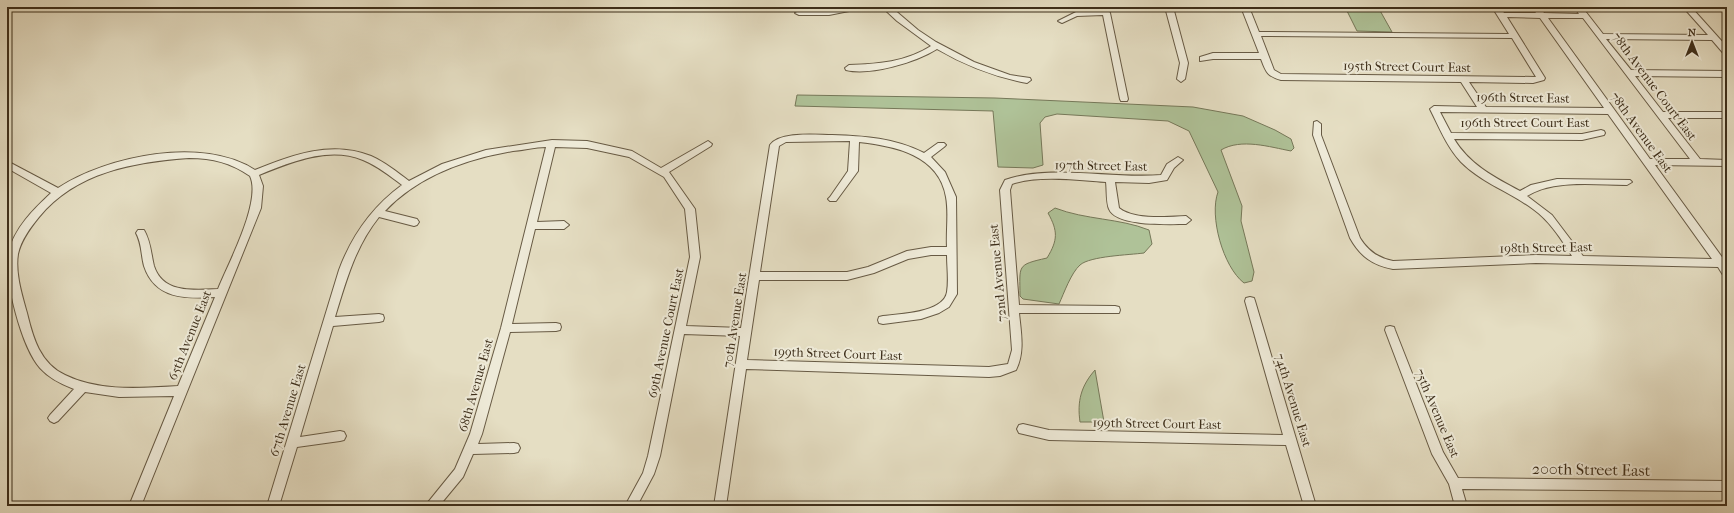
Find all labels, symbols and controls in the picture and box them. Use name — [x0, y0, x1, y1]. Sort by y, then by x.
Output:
north arrow — [1672, 22, 1712, 62]
text: N — [1688, 26, 1697, 39]
street label: 78th Avenue Court East — [1609, 29, 1700, 144]
street label: 195th Street Court East — [1343, 58, 1471, 75]
street label: 196th Street East — [1476, 89, 1570, 106]
street label: 78th Avenue East — [1607, 89, 1676, 176]
street label: 196th Street Court East — [1460, 115, 1590, 130]
street label: 197th Street East — [1054, 157, 1148, 174]
street label: 72nd Avenue East — [986, 223, 1009, 323]
street label: 198th Street East — [1499, 239, 1593, 256]
street label: 69th Avenue Court East — [644, 266, 687, 399]
street label: 70th Avenue East — [720, 271, 749, 369]
street label: 65th Avenue East — [165, 288, 214, 382]
street label: 68th Avenue East — [455, 336, 496, 434]
street label: 199th Street Court East — [773, 344, 903, 363]
street label: 74th Avenue East — [1272, 352, 1315, 449]
street label: 67th Avenue East — [266, 362, 309, 458]
street label: 75th Avenue East — [1412, 367, 1463, 460]
street label: 199th Street Court East — [1092, 415, 1222, 432]
street label: 200th Street East — [1532, 459, 1651, 480]

